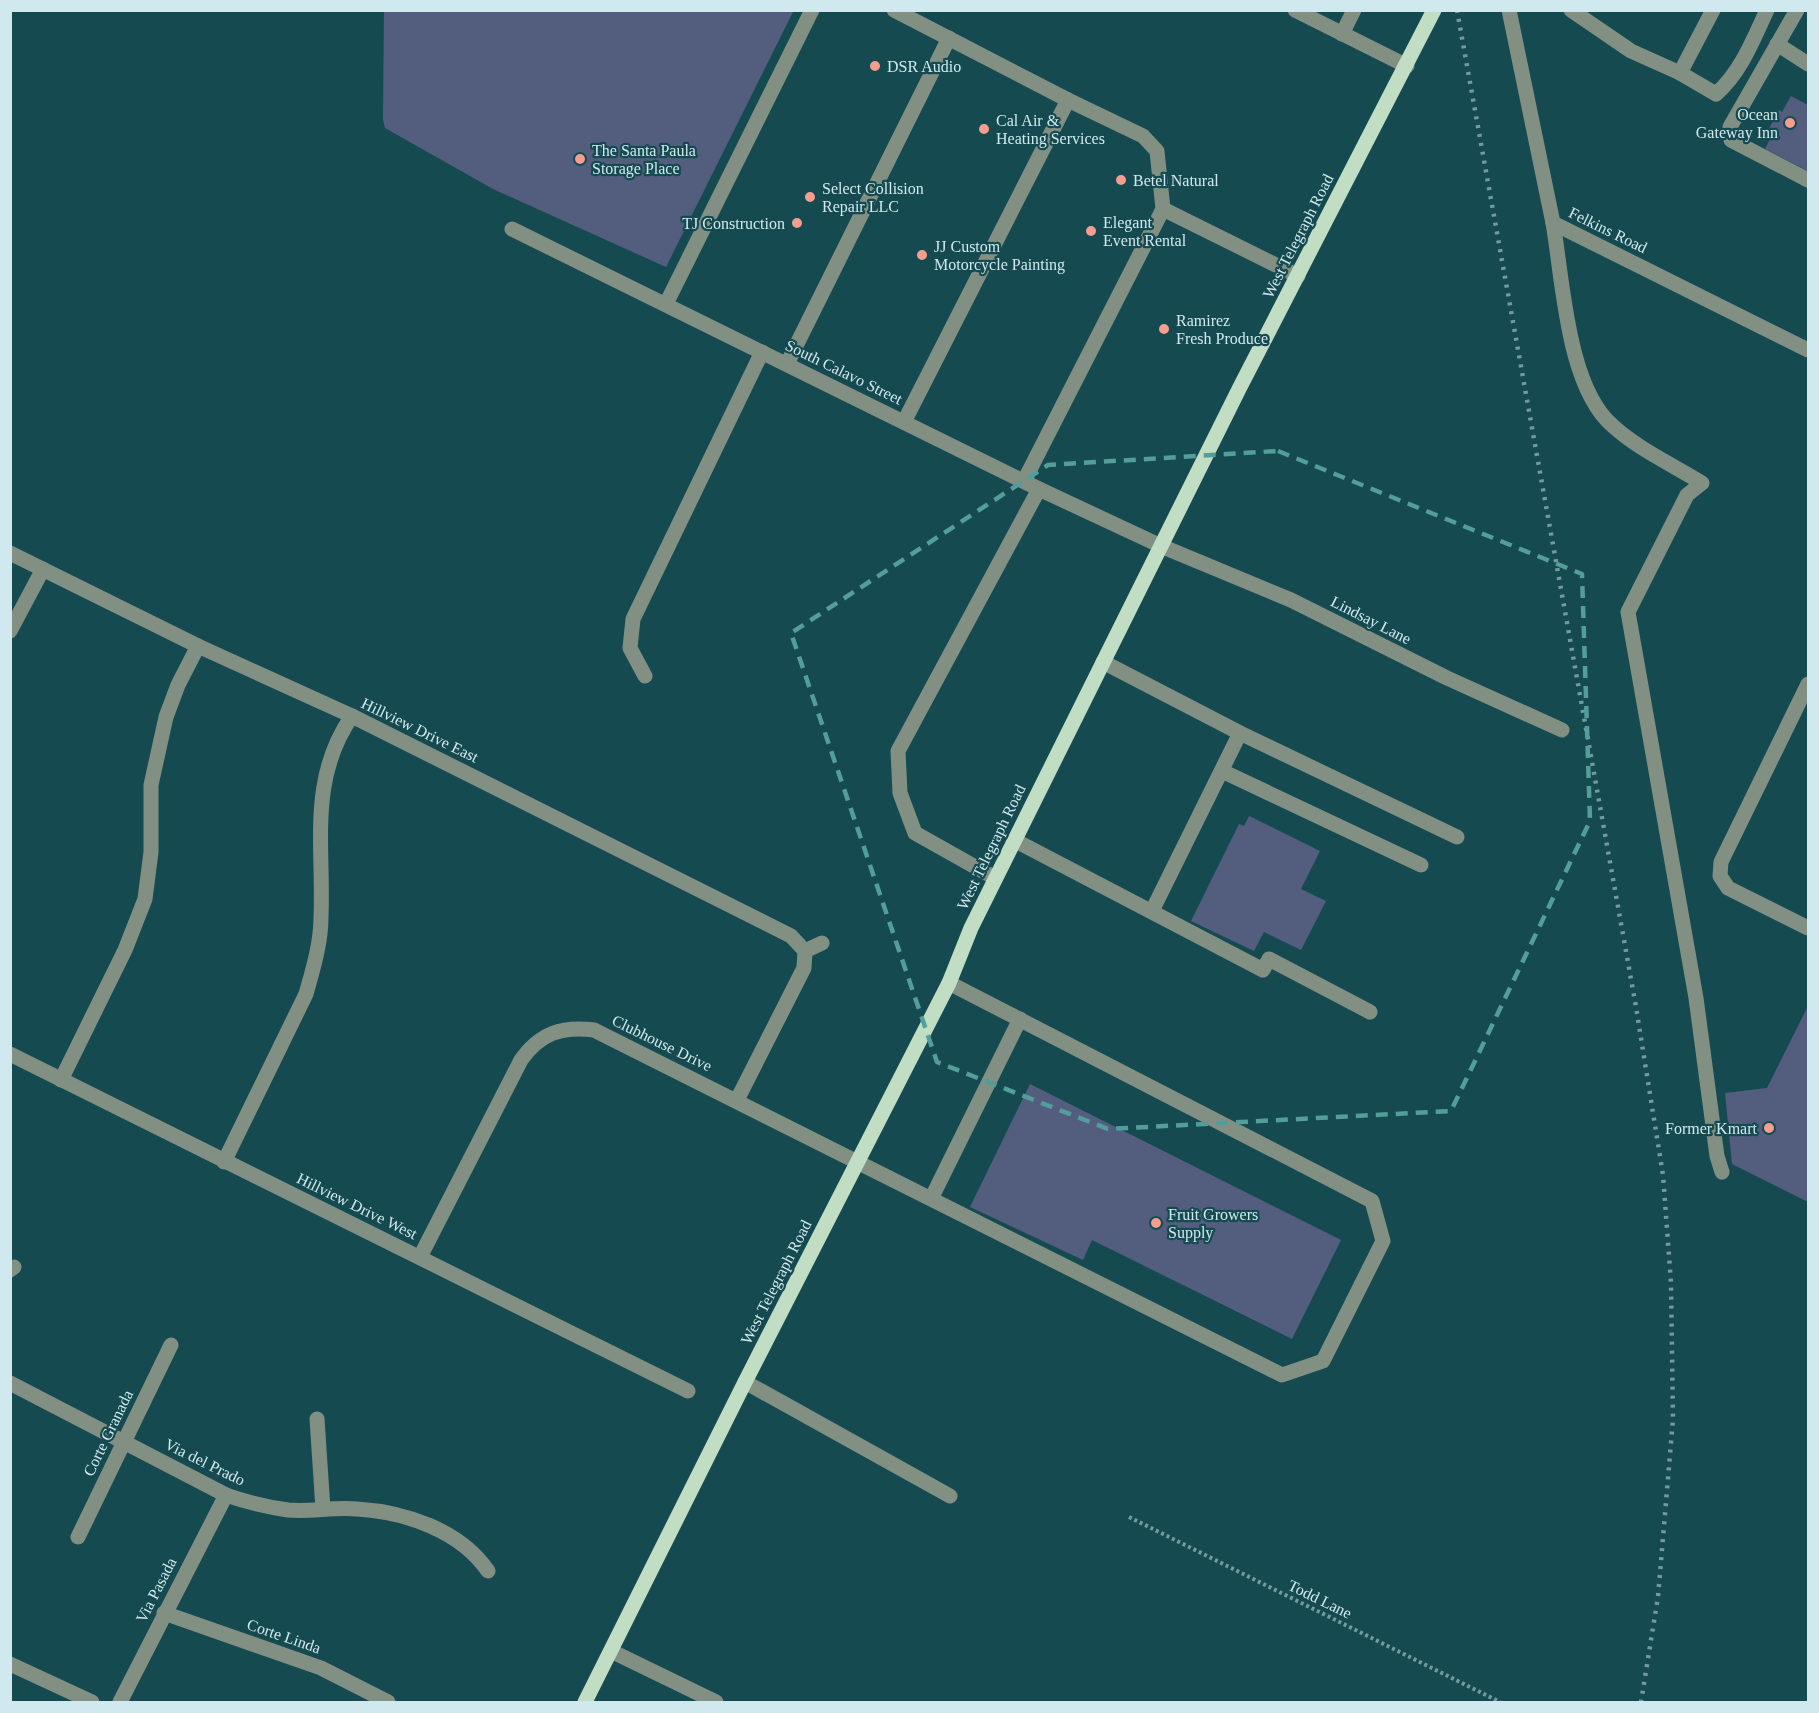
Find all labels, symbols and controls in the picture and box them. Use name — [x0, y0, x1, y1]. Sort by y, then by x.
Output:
place label: DSR Audio — [887, 58, 961, 75]
marker: DSR Audio — [868, 59, 882, 73]
place label: Ocean Gateway Inn — [1696, 106, 1778, 142]
place label: Cal Air & Heating Services — [996, 112, 1105, 148]
marker: Ocean Gateway Inn — [1783, 116, 1797, 130]
marker: Cal Air & Heating Services — [977, 122, 991, 136]
place label: The Santa Paula Storage Place — [592, 142, 696, 178]
marker: The Santa Paula Storage Place — [573, 152, 587, 166]
street label: West Telegraph Road — [1259, 171, 1338, 301]
place label: Betel Natural — [1133, 172, 1219, 189]
marker: Betel Natural — [1114, 173, 1128, 187]
place label: Select Collision Repair LLC — [822, 180, 924, 216]
marker: Select Collision Repair LLC — [803, 190, 817, 204]
street label: Felkins Road — [1566, 204, 1650, 256]
place label: Elegant Event Rental — [1103, 214, 1187, 249]
place label: TJ Construction — [682, 215, 785, 232]
marker: TJ Construction — [790, 216, 804, 230]
marker: Elegant Event Rental — [1084, 224, 1098, 238]
place label: JJ Custom Motorcycle Painting — [934, 238, 1065, 274]
marker: JJ Custom Motorcycle Painting — [915, 248, 929, 262]
place label: Ramirez Fresh Produce — [1176, 312, 1268, 347]
marker: Ramirez Fresh Produce — [1157, 322, 1171, 336]
street label: South Calavo Street — [783, 336, 906, 408]
street label: Lindsay Lane — [1328, 593, 1414, 648]
street label: Hillview Drive East — [359, 694, 482, 766]
street label: West Telegraph Road — [953, 782, 1030, 913]
street label: Clubhouse Drive — [609, 1011, 715, 1075]
place label: Former Kmart — [1665, 1120, 1758, 1137]
marker: Former Kmart — [1762, 1121, 1776, 1135]
street label: Hillview Drive West — [294, 1169, 420, 1243]
place label: Fruit Growers Supply — [1168, 1206, 1258, 1242]
marker: Fruit Growers Supply — [1149, 1216, 1163, 1230]
street label: West Telegraph Road — [737, 1217, 816, 1347]
street label: Corte Granada — [80, 1387, 136, 1479]
street label: Via del Prado — [162, 1435, 248, 1489]
street label: Via Pasada — [132, 1555, 180, 1625]
street label: Todd Lane — [1285, 1576, 1355, 1622]
street label: Corte Linda — [245, 1615, 323, 1657]

